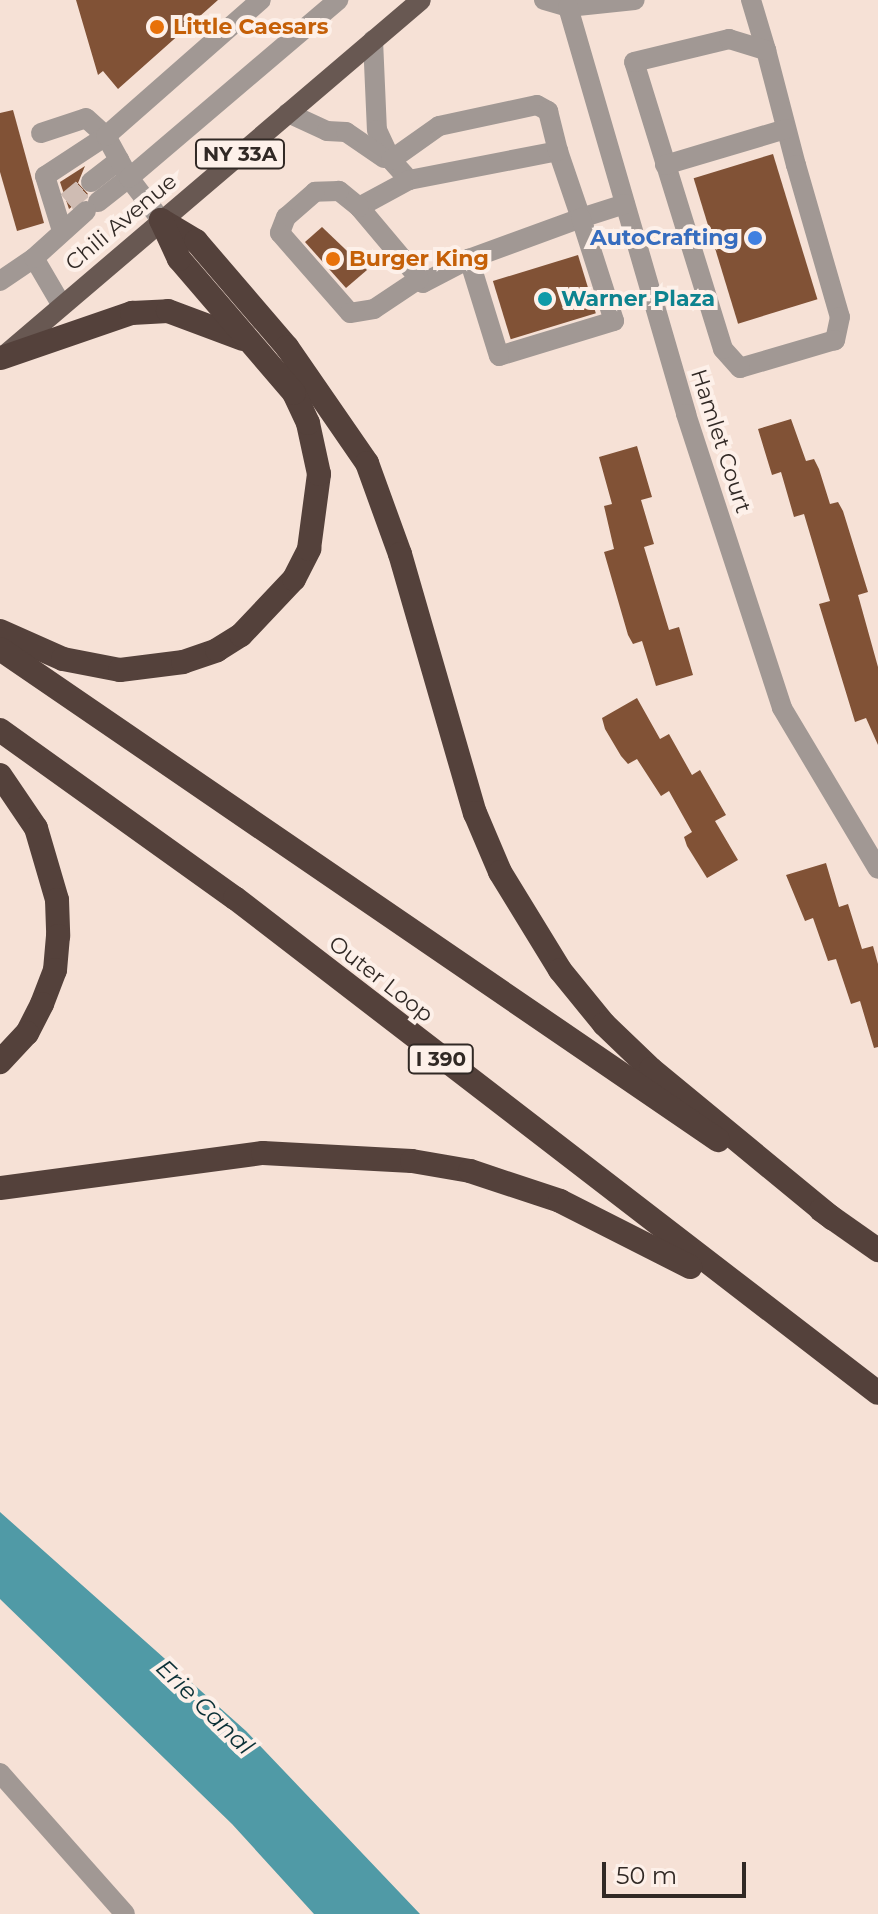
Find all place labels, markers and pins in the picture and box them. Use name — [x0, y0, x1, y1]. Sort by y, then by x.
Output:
place label: Little Caesars — [173, 14, 328, 40]
marker: Little Caesars — [148, 18, 166, 36]
place label: AutoCrafting — [590, 225, 739, 251]
marker: AutoCrafting — [746, 229, 764, 247]
place label: Burger King — [349, 246, 489, 272]
marker: Burger King — [324, 250, 342, 268]
place label: Warner Plaza — [561, 286, 715, 312]
marker: Warner Plaza — [536, 290, 554, 308]

